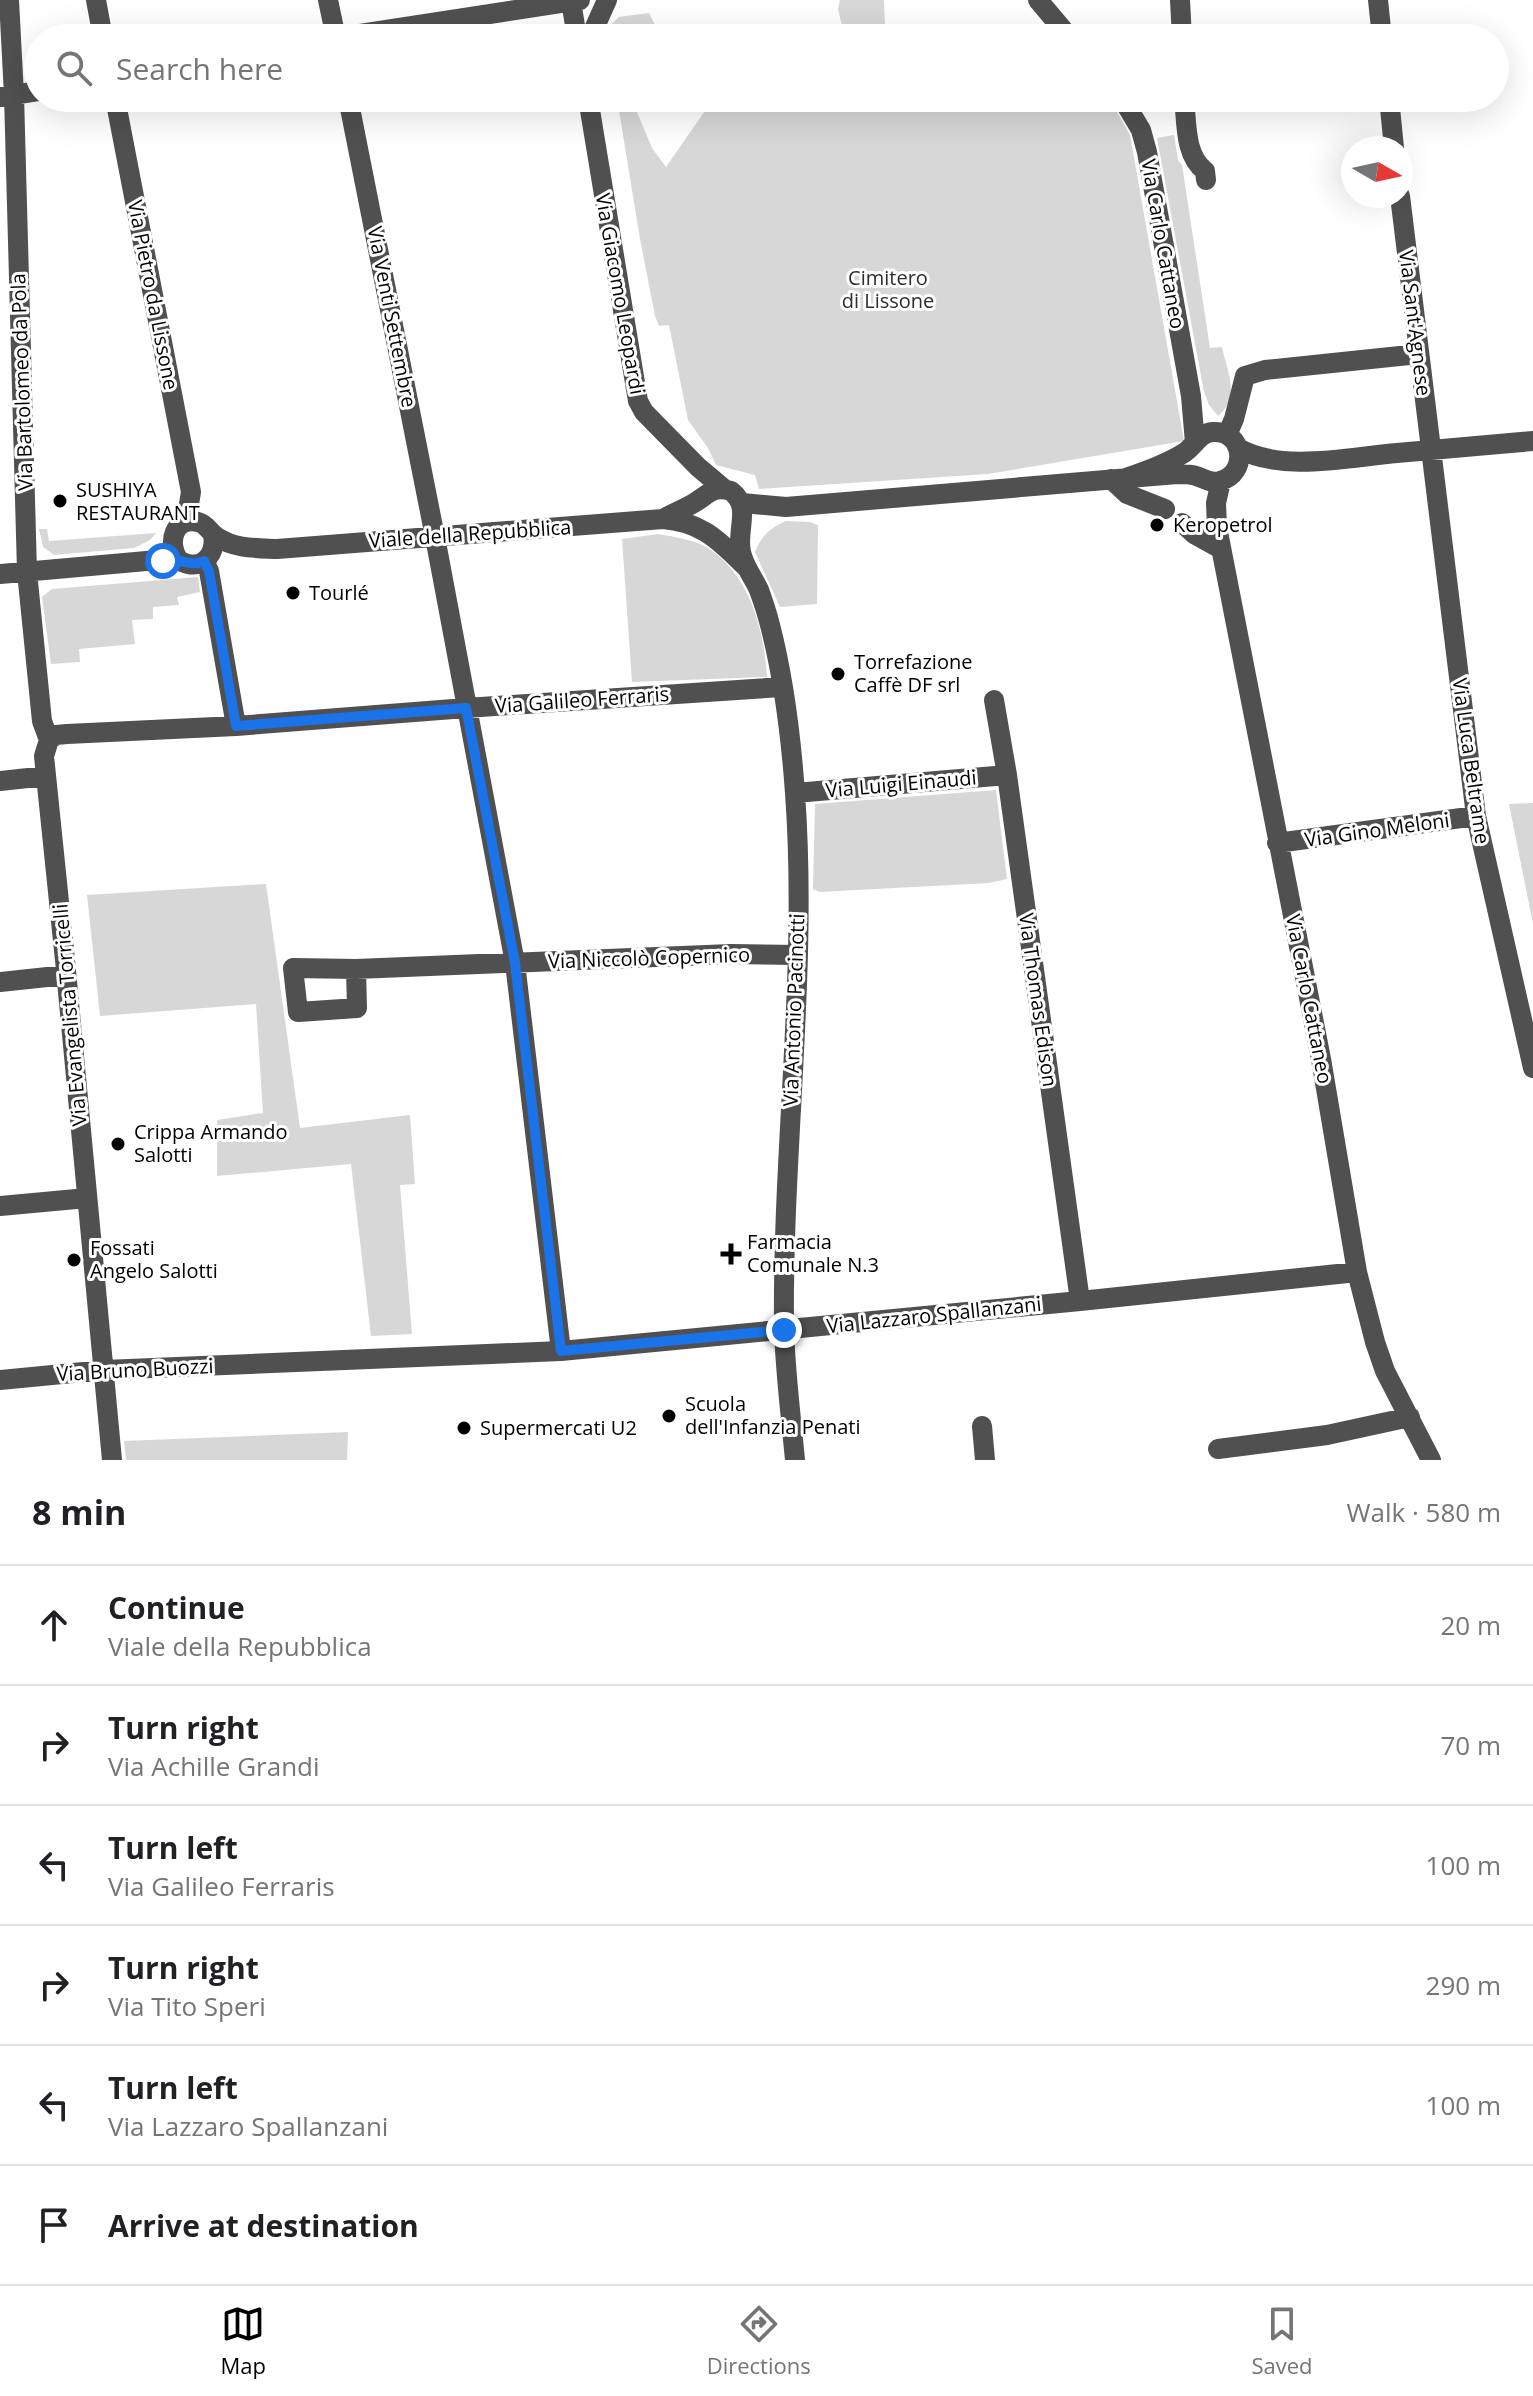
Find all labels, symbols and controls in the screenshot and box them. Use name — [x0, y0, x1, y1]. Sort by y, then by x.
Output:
search box — [24, 24, 1509, 112]
icon: search — [52, 46, 96, 90]
text: Search here — [116, 48, 283, 89]
north arrow — [1341, 136, 1413, 208]
street label: Via Carlo Cattaneo — [1135, 157, 1192, 331]
street label: Via Giacomo Leopardi — [589, 191, 651, 397]
street label: Via Pietro da Lissone — [122, 198, 185, 392]
street label: Via Venti Settembre — [362, 224, 423, 410]
street label: Via Sant'Agnese — [1393, 248, 1438, 397]
park label: Cimitero di Lissone — [842, 264, 934, 314]
street label: Via Bartolomeo da Pola — [4, 273, 39, 491]
place label: SUSHIYA RESTAURANT — [76, 476, 200, 526]
marker: SUSHIYA RESTAURANT — [51, 492, 69, 510]
place label: Keropetrol — [1173, 511, 1273, 538]
street label: Viale della Repubblica — [368, 513, 572, 554]
marker: Keropetrol — [1148, 516, 1166, 534]
route start — [145, 543, 181, 579]
place label: Tourlé — [309, 579, 369, 606]
marker: Tourlé — [284, 584, 302, 602]
place label: Torrefazione Caffè DF srl — [854, 648, 972, 698]
marker: Torrefazione Caffè DF srl — [829, 665, 847, 683]
street label: Via Luca Beltrame — [1446, 676, 1497, 846]
street label: Via Galileo Ferraris — [494, 680, 670, 719]
street label: Via Luigi Einaudi — [824, 763, 977, 804]
street label: Via Gino Meloni — [1303, 806, 1451, 853]
street label: Via Evangelista Torricelli — [46, 903, 93, 1127]
street label: Via Thomas Edison — [1013, 911, 1064, 1089]
street label: Via Carlo Cattaneo — [1280, 912, 1339, 1086]
street label: Via Antonio Pacinotti — [777, 913, 810, 1107]
street label: Via Niccolò Copernico — [548, 940, 750, 975]
place label: Crippa Armando Salotti — [134, 1118, 288, 1168]
marker: Crippa Armando Salotti — [109, 1135, 127, 1153]
place label: Farmacia Comunale N.3 — [747, 1228, 879, 1278]
place label: Fossati Angelo Salotti — [90, 1234, 218, 1284]
marker: Farmacia Comunale N.3 — [722, 1245, 740, 1263]
marker: Fossati Angelo Salotti — [65, 1251, 83, 1269]
street label: Via Lazzaro Spallanzani — [825, 1290, 1043, 1339]
route end — [766, 1312, 802, 1348]
street label: Via Bruno Buozzi — [56, 1352, 214, 1387]
place label: Scuola dell'Infanzia Penati — [685, 1390, 860, 1440]
marker: Scuola dell'Infanzia Penati — [660, 1407, 678, 1425]
place label: Supermercati U2 — [480, 1414, 637, 1441]
marker: Supermercati U2 — [455, 1419, 473, 1437]
text: 8 min — [32, 1489, 126, 1535]
text: Walk · 580 m — [1347, 1494, 1501, 1530]
text: Continue — [108, 1587, 245, 1628]
icon: ahead — [32, 1603, 76, 1647]
text: 20 m — [1440, 1607, 1501, 1643]
text: Viale della Repubblica — [108, 1628, 372, 1664]
text: Turn right — [108, 1707, 259, 1748]
icon: right — [32, 1723, 76, 1767]
text: 70 m — [1440, 1727, 1501, 1763]
text: Via Achille Grandi — [108, 1748, 320, 1784]
text: Turn left — [108, 1827, 238, 1868]
icon: left — [32, 1843, 76, 1887]
text: 100 m — [1426, 1847, 1501, 1883]
text: Via Galileo Ferraris — [108, 1868, 335, 1904]
text: Turn right — [108, 1947, 259, 1988]
icon: right — [32, 1963, 76, 2007]
text: 290 m — [1426, 1967, 1501, 2003]
text: Via Tito Speri — [108, 1988, 266, 2024]
text: Turn left — [108, 2067, 238, 2108]
icon: left — [32, 2083, 76, 2127]
text: 100 m — [1426, 2087, 1501, 2123]
text: Via Lazzaro Spallanzani — [108, 2108, 388, 2144]
icon: arrive — [32, 2203, 76, 2247]
text: Arrive at destination — [108, 2205, 419, 2246]
tab: Map — [220, 2302, 266, 2380]
tab: Directions — [707, 2302, 811, 2380]
tab: Saved — [1251, 2302, 1313, 2380]

